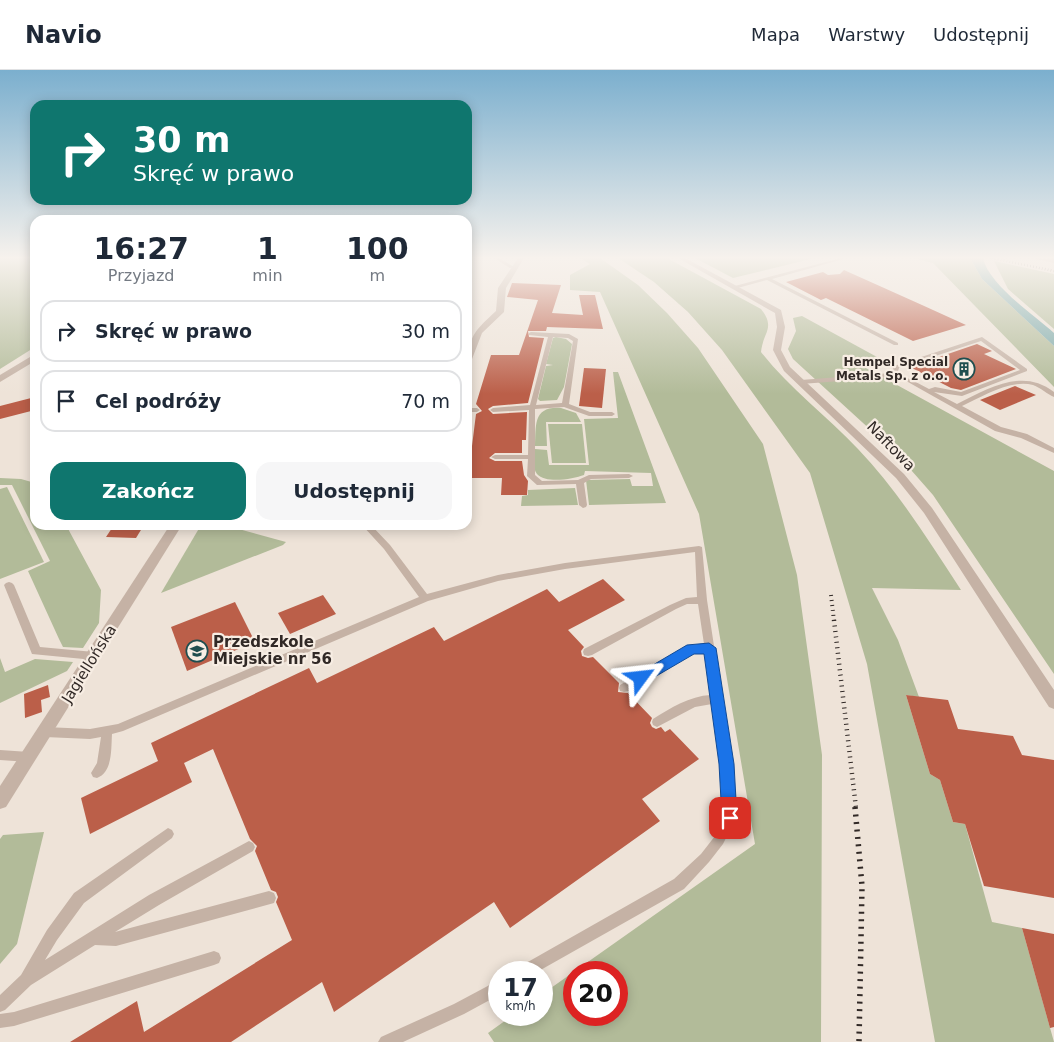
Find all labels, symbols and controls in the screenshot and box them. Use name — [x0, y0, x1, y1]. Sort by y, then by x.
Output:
text: Navio — [25, 21, 102, 49]
text: Mapa — [751, 24, 800, 45]
text: Warstwy — [828, 24, 905, 45]
text: Udostępnij — [933, 24, 1029, 45]
icon: right — [50, 120, 115, 185]
text: 30 m — [133, 120, 230, 160]
text: Skręć w prawo — [133, 161, 294, 186]
text: 16:27 — [93, 231, 189, 266]
text: 1 — [257, 231, 278, 266]
text: 100 — [346, 231, 409, 266]
text: Przyjazd — [108, 266, 174, 285]
text: min — [252, 266, 283, 285]
text: m — [369, 266, 385, 285]
icon: right — [52, 317, 80, 345]
text: Skręć w prawo — [95, 320, 252, 342]
text: 30 m — [401, 320, 450, 342]
place label: Hempel Special Metals Sp. z o.o. — [836, 355, 948, 383]
building icon: Hempel Special Metals Sp. z o.o. — [952, 357, 976, 381]
icon: arrive — [52, 387, 80, 415]
text: Cel podróży — [95, 390, 221, 412]
text: 70 m — [401, 390, 450, 412]
street label: Naftowa — [863, 417, 919, 475]
button: Zakończ — [50, 462, 246, 520]
button: Udostępnij — [256, 462, 452, 520]
street label: Jagiellońska — [57, 621, 120, 707]
place label: Przedszkole Miejskie nr 56 — [213, 633, 332, 668]
school or university icon: Przedszkole Miejskie nr 56 — [185, 639, 209, 663]
position arrow — [614, 651, 666, 703]
pin — [709, 797, 751, 839]
icon: arrive — [716, 804, 744, 832]
speed limit sign: 20 — [563, 961, 628, 1026]
text: 17 — [503, 973, 538, 1002]
text: km/h — [505, 999, 536, 1013]

